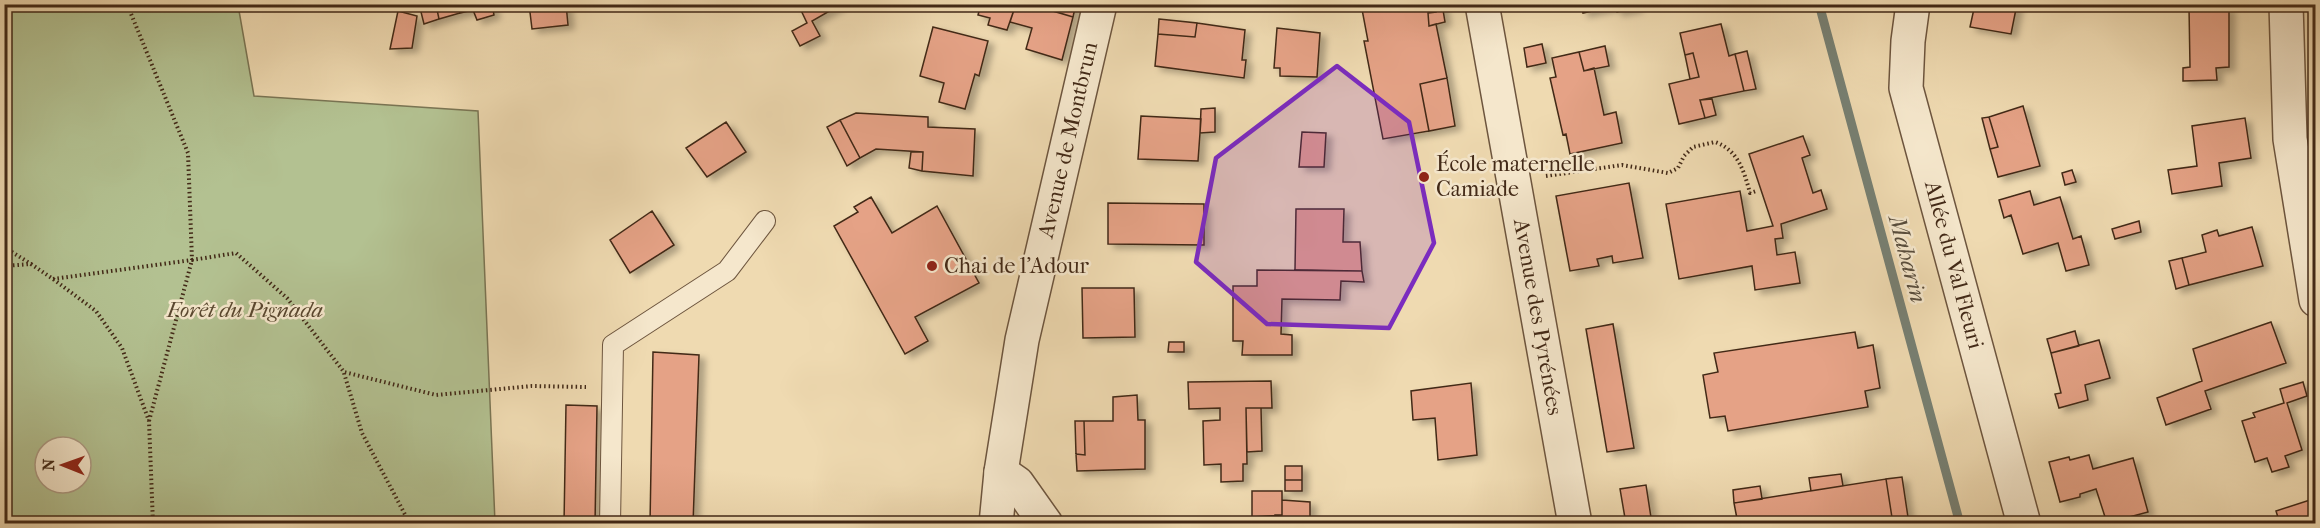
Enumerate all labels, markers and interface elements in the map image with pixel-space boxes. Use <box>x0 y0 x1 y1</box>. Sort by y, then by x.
street label: Avenue de Montbrun <box>1033 39 1103 242</box>
place label: École maternelle Camiade <box>1436 150 1595 202</box>
marker: École maternelle Camiade <box>1417 170 1431 184</box>
street label: Allée du Val Fleuri <box>1919 177 1989 352</box>
water label: Maharin <box>1882 210 1933 306</box>
street label: Avenue des Pyrénées <box>1508 216 1568 417</box>
place label: Chai de l'Adour <box>944 253 1090 279</box>
marker: Chai de l'Adour <box>925 259 939 273</box>
park label: Forêt du Pignada <box>166 297 323 323</box>
north arrow <box>33 435 93 495</box>
text: N <box>39 458 58 471</box>

